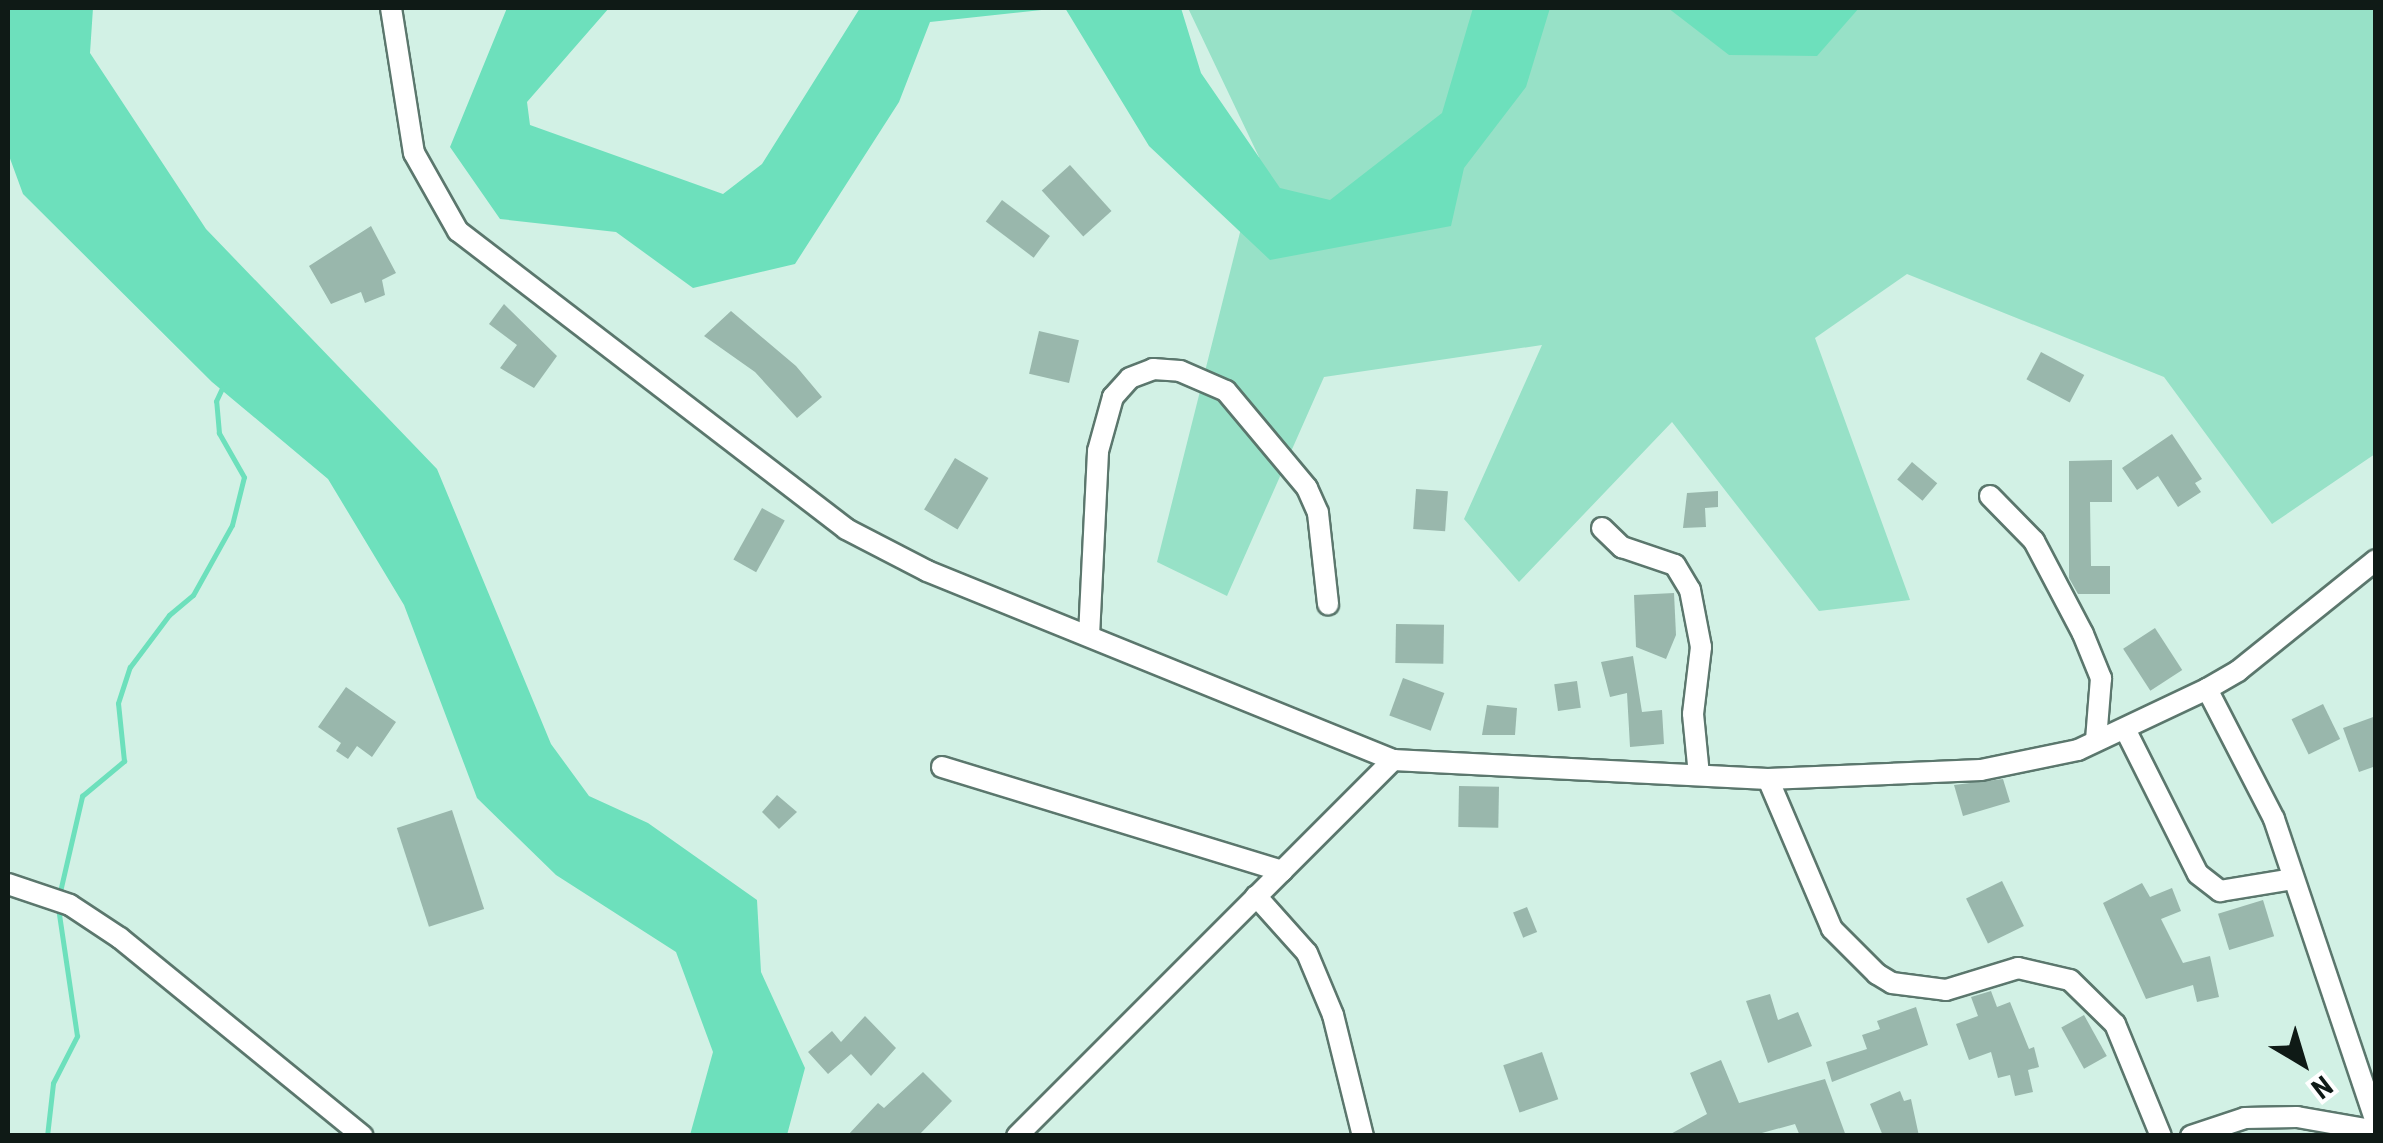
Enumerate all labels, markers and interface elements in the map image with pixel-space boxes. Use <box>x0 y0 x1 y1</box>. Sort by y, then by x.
north arrow <box>2253 1013 2353 1113</box>
text: N <box>2305 1069 2339 1105</box>

